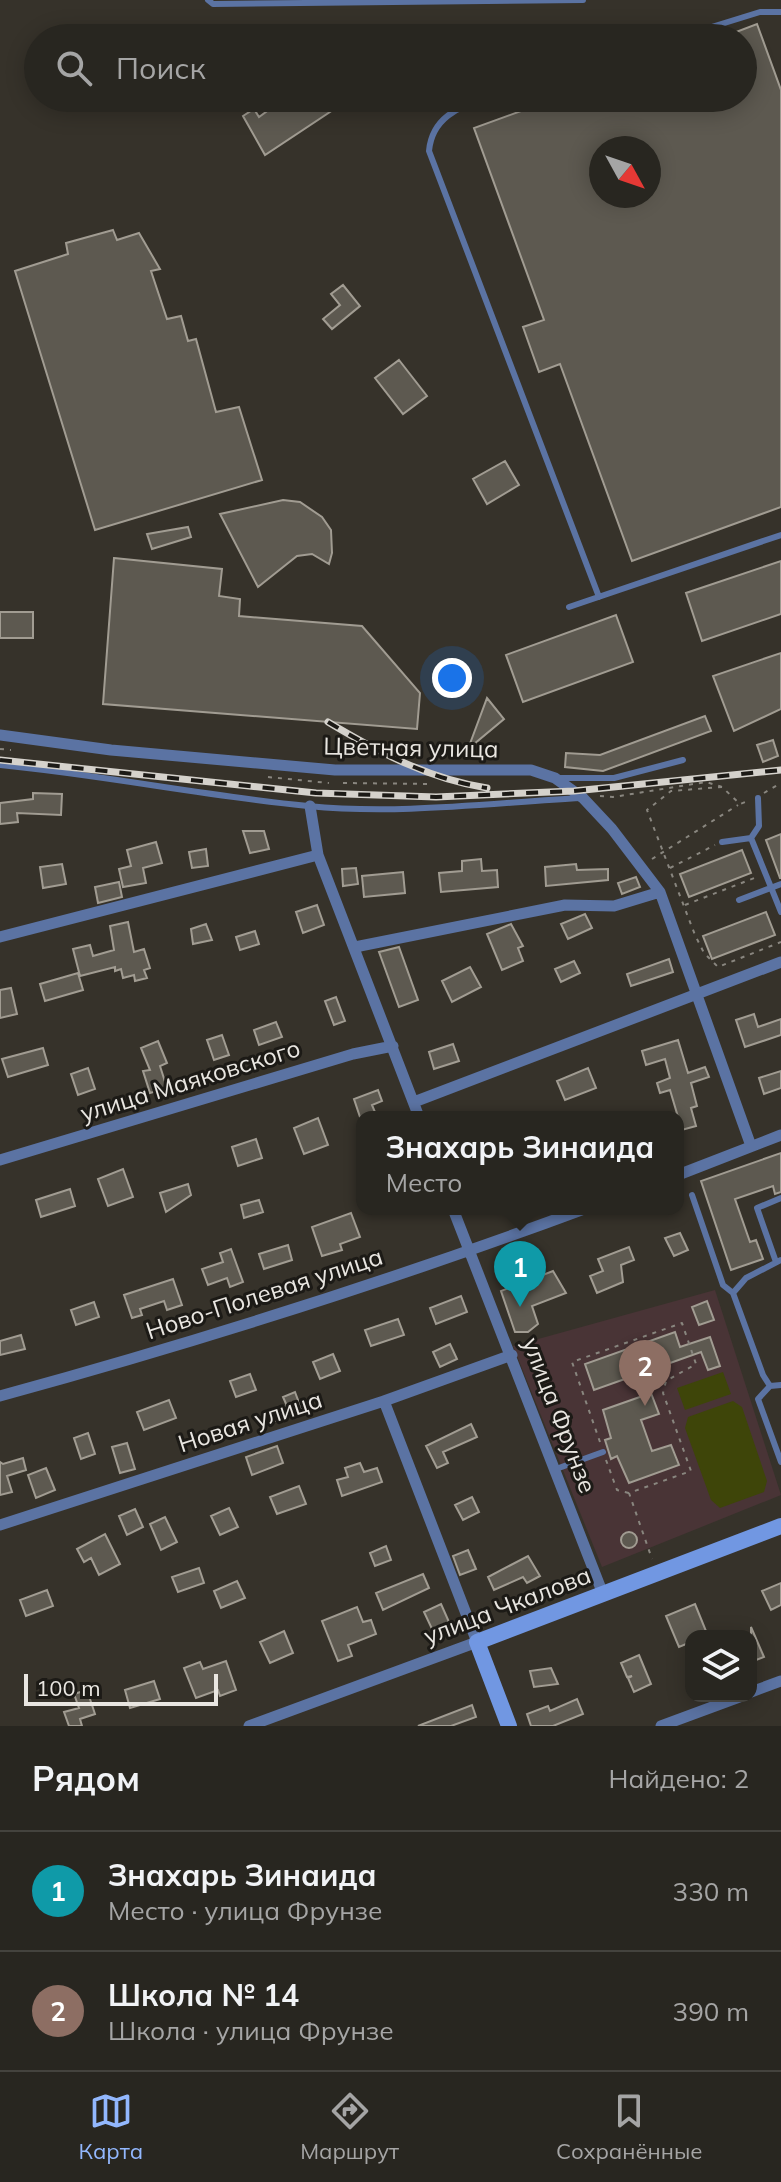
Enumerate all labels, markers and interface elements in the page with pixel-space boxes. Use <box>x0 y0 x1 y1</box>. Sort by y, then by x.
search box <box>24 24 757 112</box>
icon: search <box>52 46 96 90</box>
text: Поиск <box>116 49 206 87</box>
north arrow <box>589 136 661 208</box>
your location <box>432 658 472 698</box>
street label: Цветная улица <box>323 730 499 764</box>
street label: улица Маяковского <box>76 1032 304 1128</box>
popup <box>356 1111 684 1215</box>
text: Знахарь Зинаида <box>386 1128 654 1166</box>
text: Место <box>386 1166 462 1199</box>
street label: Ново-Полевая улица <box>142 1241 386 1345</box>
pin: 1 <box>494 1241 546 1307</box>
street label: улица Фрунзе <box>517 1333 603 1497</box>
pin: 2 <box>619 1340 671 1406</box>
street label: Новая улица <box>174 1384 326 1458</box>
street label: улица Чкалова <box>419 1559 595 1651</box>
map controls <box>685 1630 757 1702</box>
button: layers <box>685 1630 757 1702</box>
scale bar <box>24 1670 218 1706</box>
text: 100 m <box>36 1674 101 1702</box>
text: Рядом <box>32 1757 140 1800</box>
text: Найдено: 2 <box>609 1762 749 1795</box>
text: Знахарь Зинаида <box>108 1856 377 1894</box>
text: 1 <box>50 1875 66 1908</box>
text: 330 m <box>673 1875 749 1908</box>
text: Место · улица Фрунзе <box>108 1894 382 1927</box>
text: Школа № 14 <box>108 1976 299 2014</box>
text: 2 <box>50 1995 66 2028</box>
text: 390 m <box>673 1995 749 2028</box>
text: Школа · улица Фрунзе <box>108 2014 394 2047</box>
tab: Карта <box>78 2089 143 2165</box>
tab: Маршрут <box>300 2089 399 2165</box>
tab: Сохранённые <box>556 2089 702 2165</box>

